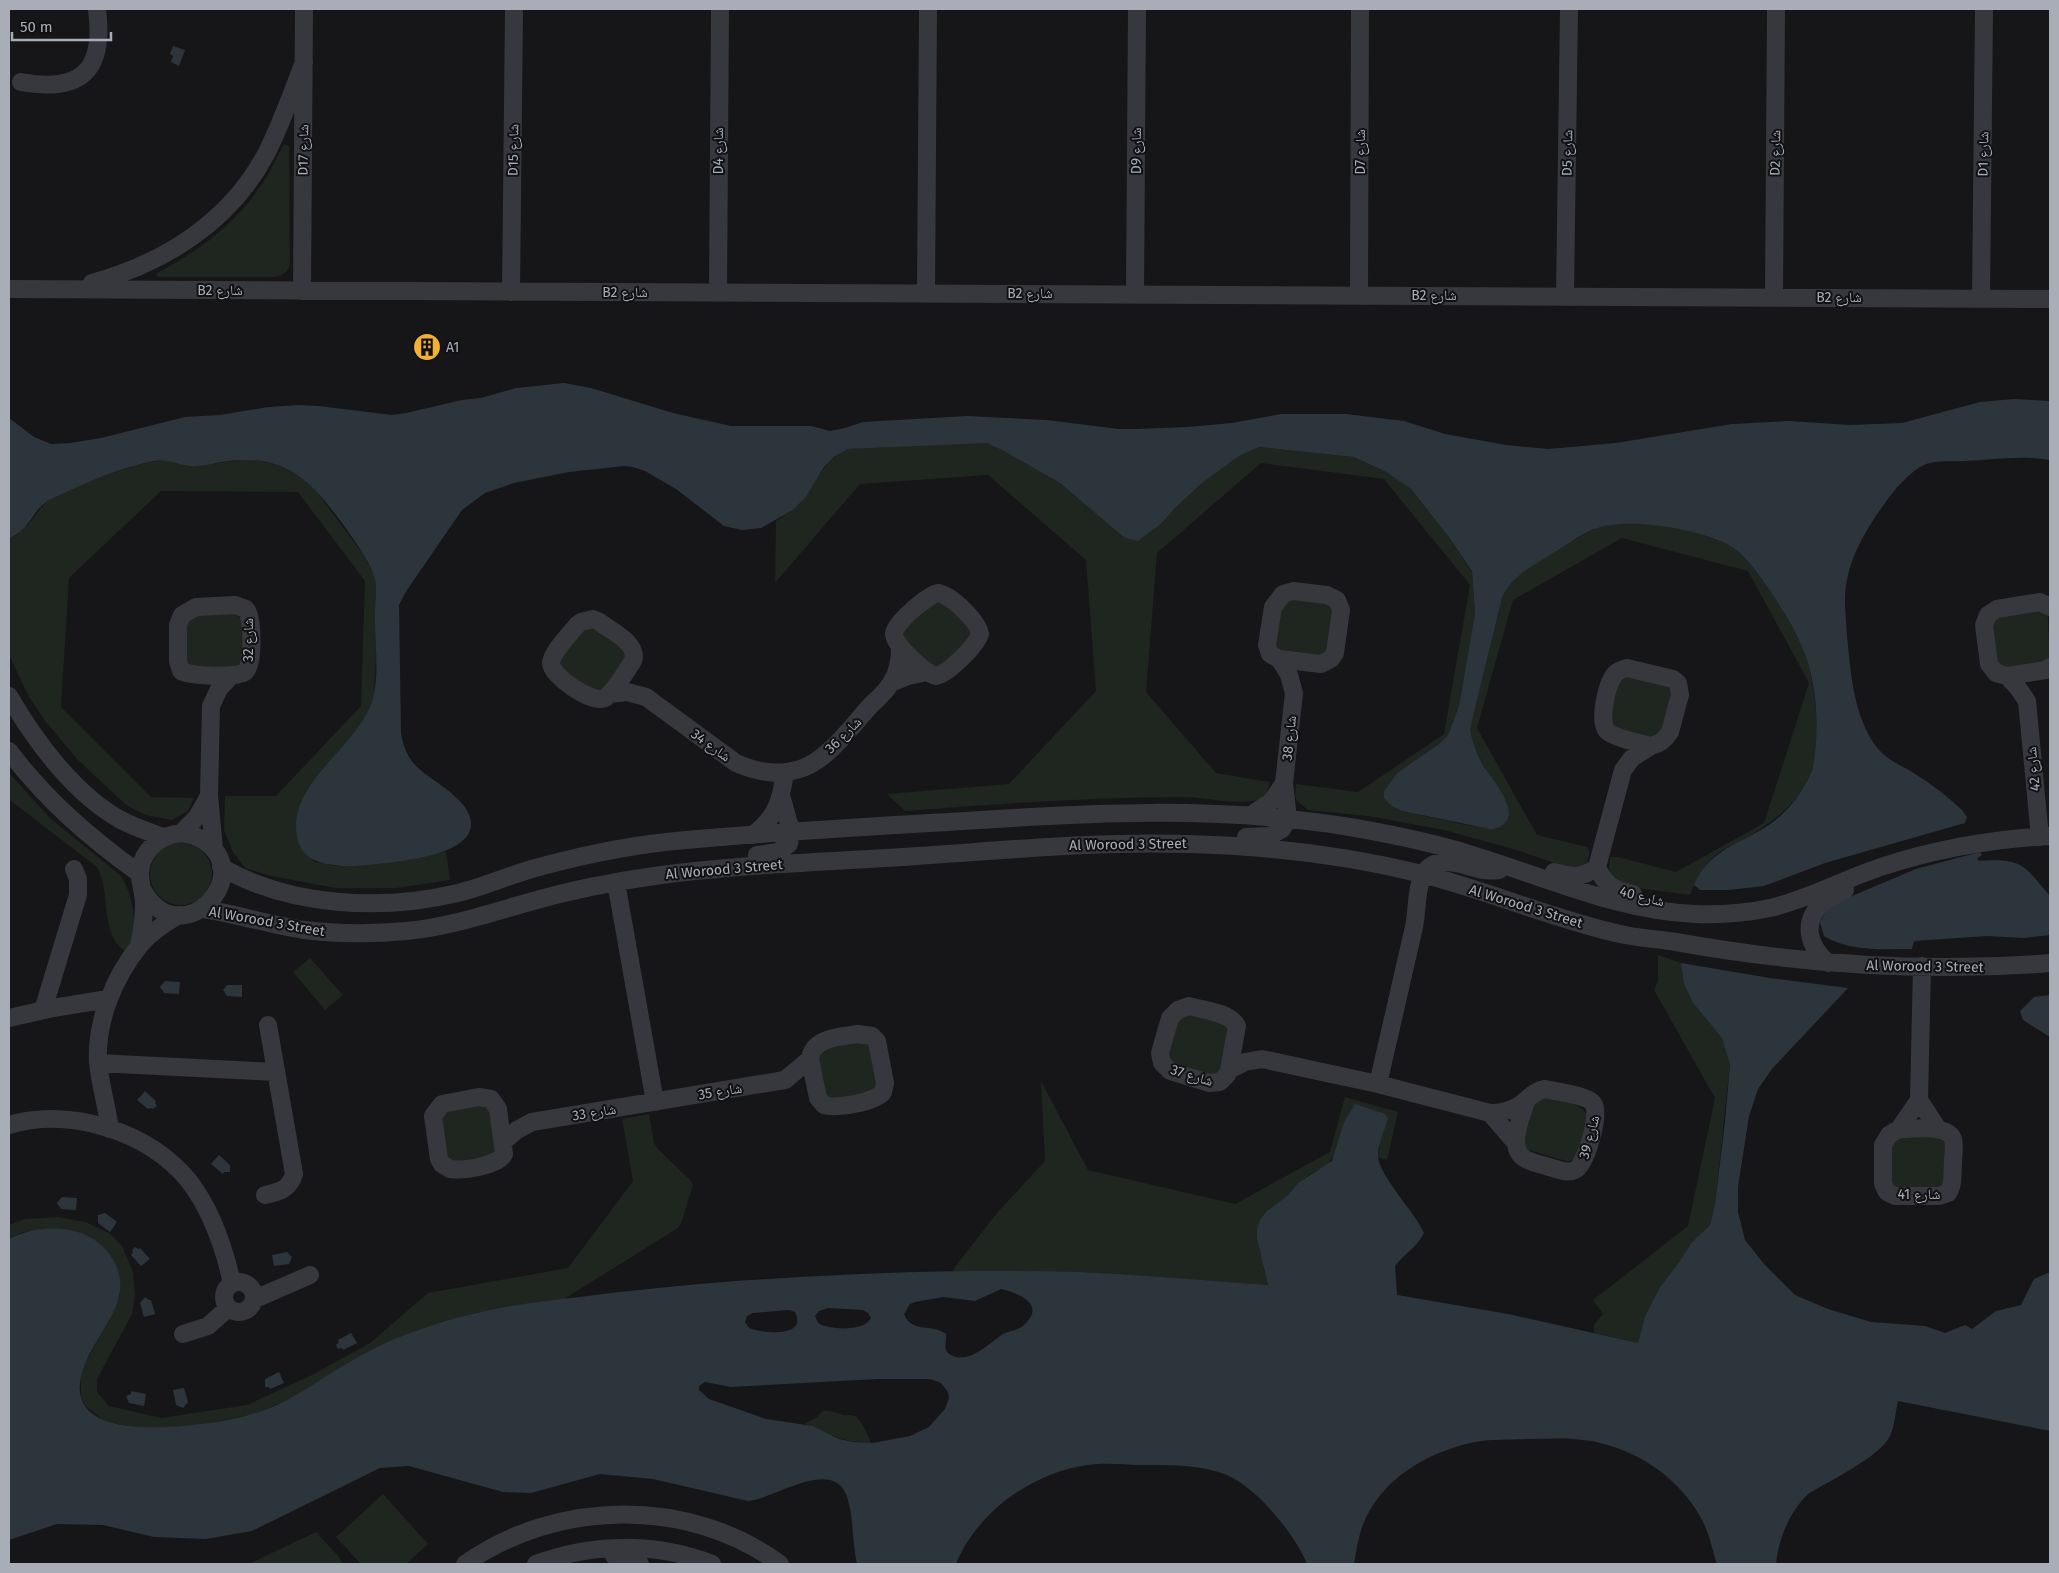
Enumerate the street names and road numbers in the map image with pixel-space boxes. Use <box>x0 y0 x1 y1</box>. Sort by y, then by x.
street label: D17 شارع <box>295 124 313 176</box>
street label: D15 شارع <box>505 124 523 176</box>
street label: D4 شارع <box>710 128 728 174</box>
street label: D9 شارع <box>1128 128 1146 174</box>
street label: D7 شارع <box>1352 129 1370 175</box>
street label: D5 شارع <box>1559 130 1577 176</box>
street label: D2 شارع <box>1767 130 1785 176</box>
street label: D1 شارع <box>1975 131 1993 177</box>
street label: B2 شارع <box>197 282 243 300</box>
street label: B2 شارع <box>602 284 648 302</box>
street label: B2 شارع <box>1007 285 1053 303</box>
street label: B2 شارع <box>1411 287 1457 305</box>
street label: B2 شارع <box>1816 289 1862 307</box>
street label: شارع 32 <box>240 618 258 662</box>
street label: شارع 36 <box>822 714 866 758</box>
street label: شارع 38 <box>1279 715 1301 761</box>
street label: شارع 34 <box>687 725 734 766</box>
street label: شارع 42 <box>2023 746 2045 792</box>
street label: Al Worood 3 Street <box>1069 835 1188 854</box>
street label: Al Worood 3 Street <box>665 856 784 883</box>
street label: Al Worood 3 Street <box>1467 881 1585 932</box>
street label: شارع 40 <box>1617 883 1666 911</box>
street label: Al Worood 3 Street <box>208 903 327 940</box>
street label: Al Worood 3 Street <box>1866 957 1985 976</box>
street label: شارع 37 <box>1168 1061 1215 1091</box>
street label: شارع 35 <box>697 1080 743 1104</box>
street label: شارع 33 <box>571 1101 617 1125</box>
street label: شارع 39 <box>1576 1113 1604 1161</box>
street label: شارع 41 <box>1897 1186 1941 1204</box>

